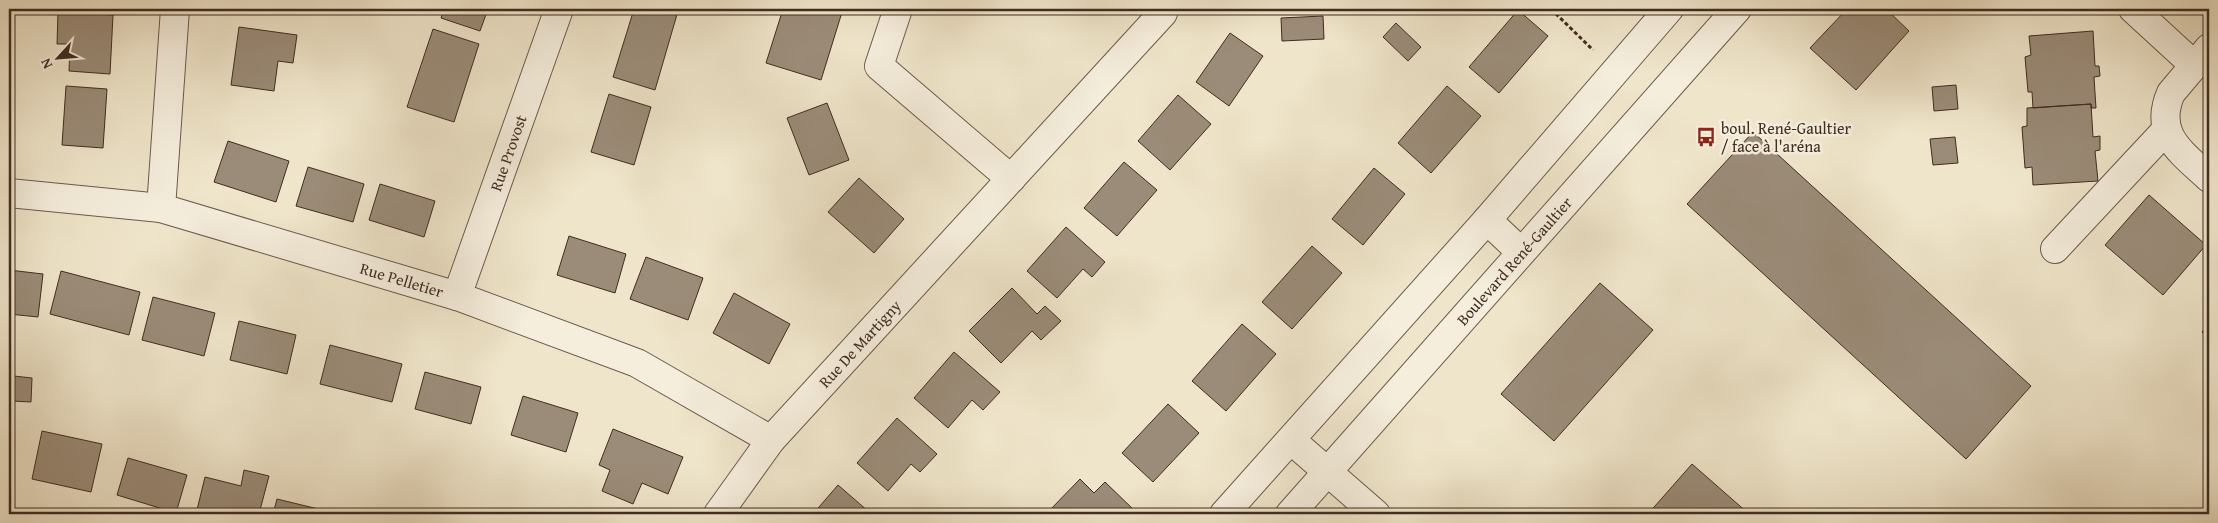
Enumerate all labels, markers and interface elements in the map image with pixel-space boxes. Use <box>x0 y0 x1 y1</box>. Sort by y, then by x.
north arrow <box>32 32 82 82</box>
text: N <box>35 55 57 72</box>
street label: Rue Provost <box>483 111 533 194</box>
place label: boul. René-Gaultier / face à l'aréna <box>1721 116 1851 158</box>
bus stop icon: boul. René-Gaultier / face à l'aréna <box>1695 126 1717 148</box>
street label: Boulevard René-Gaultier <box>1450 191 1578 331</box>
street label: Rue Pelletier <box>357 256 447 303</box>
street label: Rue De Martigny <box>813 294 906 393</box>

